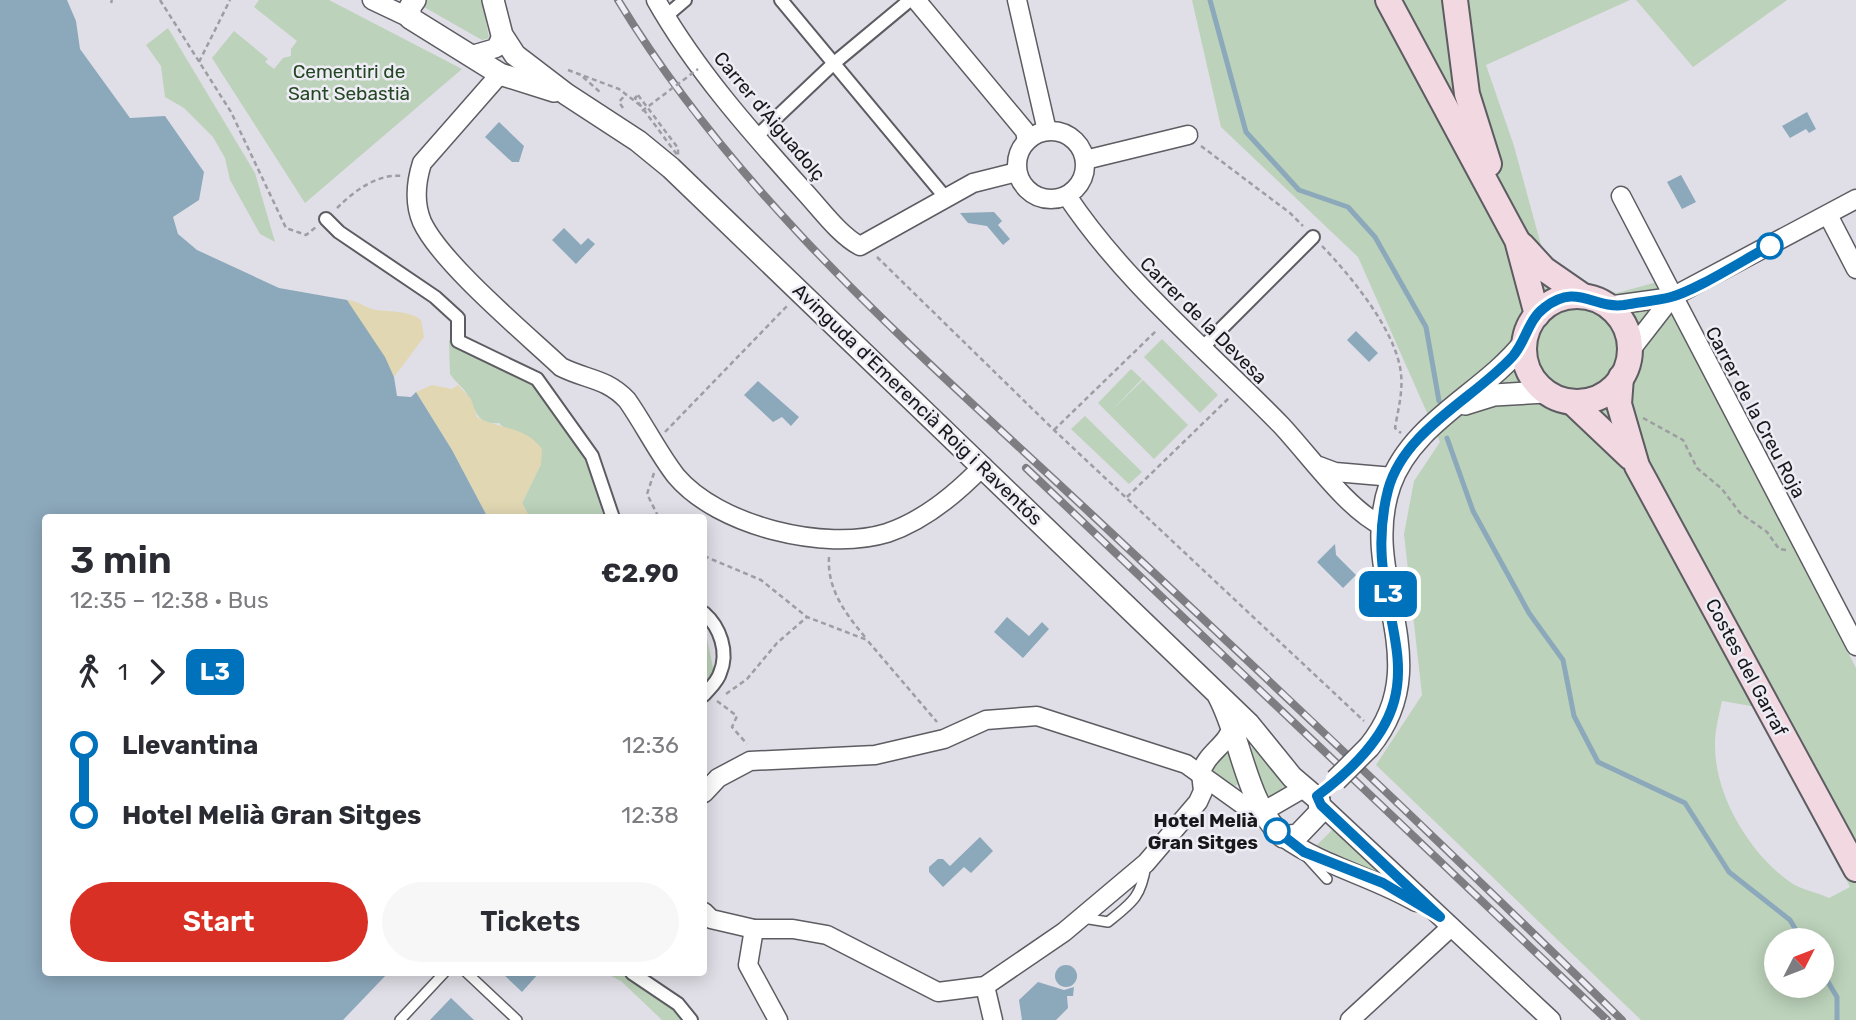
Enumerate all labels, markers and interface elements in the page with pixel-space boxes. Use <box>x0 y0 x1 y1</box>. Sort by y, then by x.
street label: Carrer d'Aiguadolç <box>709 47 830 186</box>
park label: Cementiri de Sant Sebastià <box>288 60 410 105</box>
unlabelled marker <box>1757 233 1783 259</box>
street label: Carrer de la Devesa <box>1135 252 1272 389</box>
street label: Avinguda d'Emerencià Roig i Raventós <box>788 279 1047 530</box>
street label: Carrer de la Creu Roja <box>1701 323 1811 502</box>
text: 3 min <box>70 537 172 583</box>
text: €2.90 <box>601 558 679 589</box>
line badge: L3 <box>1356 571 1420 617</box>
text: L3 <box>1373 580 1403 608</box>
text: 12:35 – 12:38 · Bus <box>70 586 269 614</box>
street label: Costes del Garraf <box>1701 595 1793 740</box>
icon: walk <box>70 653 108 691</box>
icon: forward <box>138 653 176 691</box>
text: 1 <box>118 658 128 686</box>
text: L3 <box>200 658 230 686</box>
text: Llevantina <box>122 730 258 761</box>
text: 12:36 <box>622 731 679 759</box>
text: Hotel Melià Gran Sitges <box>122 800 422 831</box>
text: 12:38 <box>621 801 679 829</box>
place label: Hotel Melià Gran Sitges <box>1148 809 1258 854</box>
marker: Hotel Melià Gran Sitges <box>1264 818 1290 844</box>
button: Start <box>70 882 368 962</box>
button: Tickets <box>382 882 679 962</box>
north arrow <box>1764 928 1834 998</box>
map controls <box>1764 928 1834 998</box>

